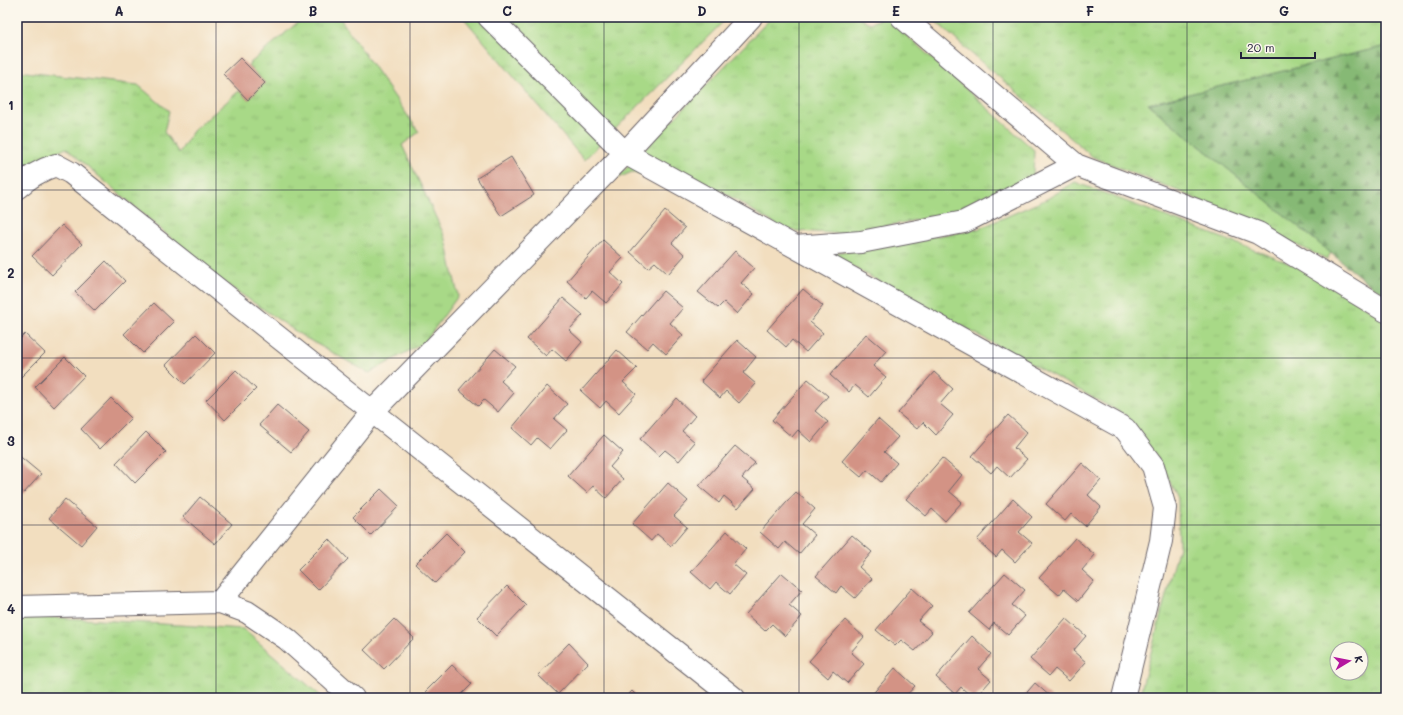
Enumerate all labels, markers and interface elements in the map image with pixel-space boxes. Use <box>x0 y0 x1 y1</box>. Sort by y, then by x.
text: A <box>114 2 124 19</box>
text: B <box>309 2 318 19</box>
text: C <box>502 2 512 19</box>
text: D <box>697 2 707 19</box>
text: E <box>892 2 900 19</box>
text: F <box>1086 2 1094 19</box>
text: G <box>1279 2 1289 19</box>
scale bar <box>1241 34 1315 60</box>
text: 20 m <box>1247 39 1275 55</box>
text: 1 <box>8 96 14 113</box>
text: 2 <box>7 264 15 281</box>
text: 3 <box>7 432 15 449</box>
text: 4 <box>7 600 15 617</box>
north arrow <box>1329 641 1369 681</box>
text: K <box>1351 654 1367 664</box>

